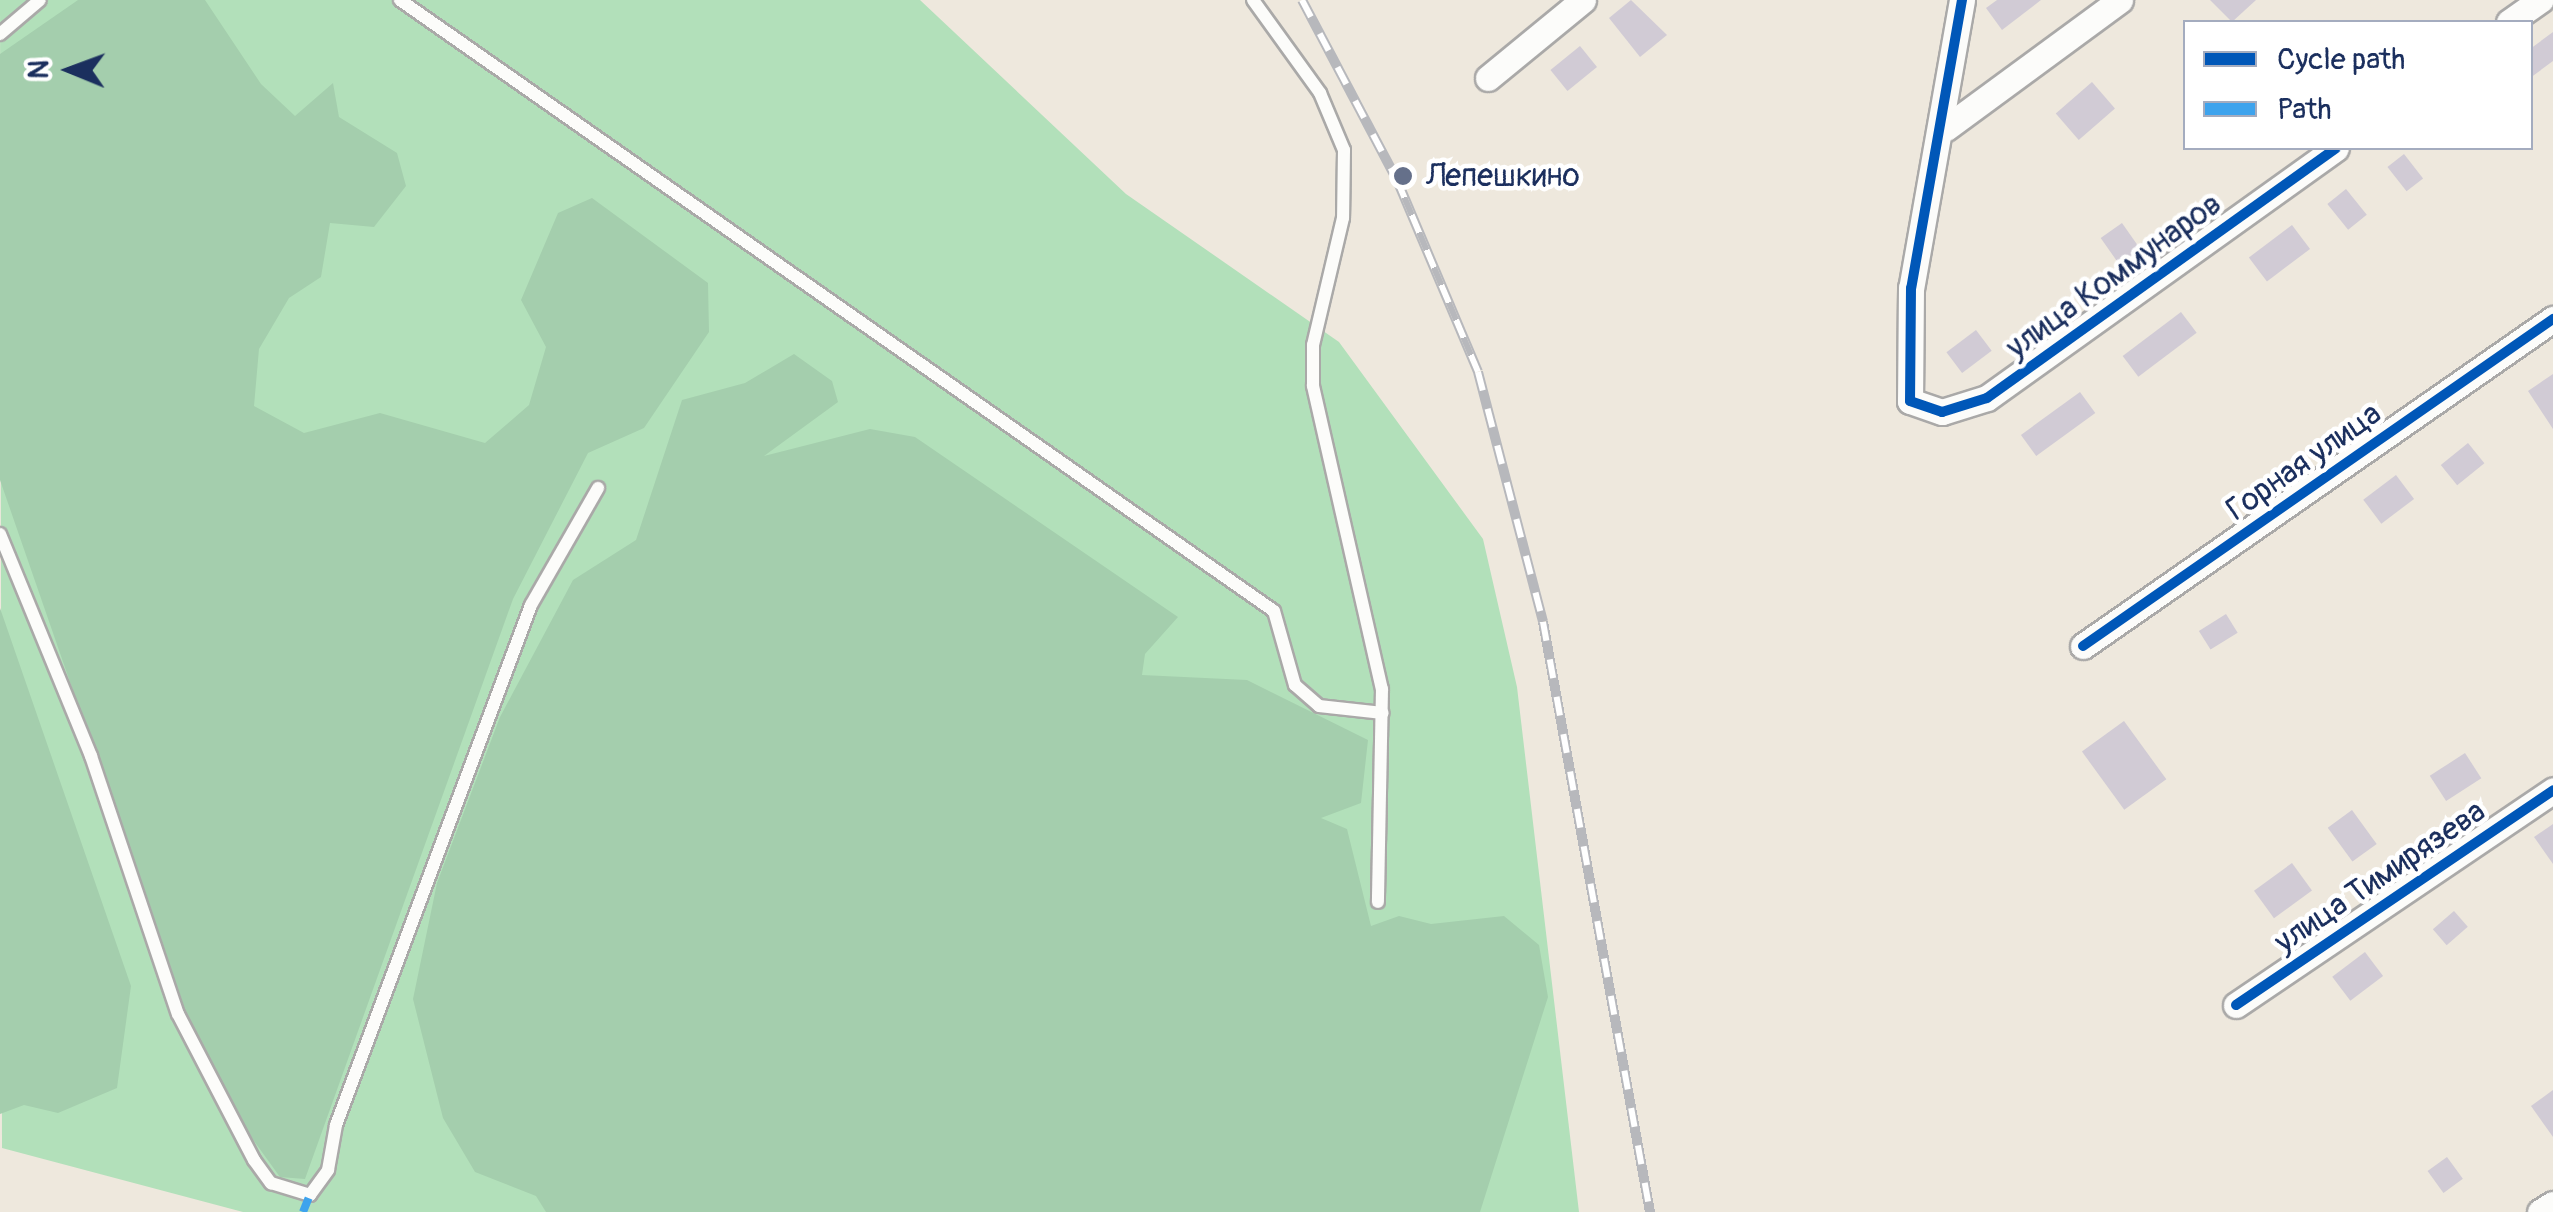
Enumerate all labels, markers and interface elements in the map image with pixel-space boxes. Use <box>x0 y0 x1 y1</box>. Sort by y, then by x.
north arrow <box>20 20 120 120</box>
legend <box>2183 20 2533 150</box>
text: Cycle path <box>2277 41 2405 78</box>
text: N <box>22 60 57 79</box>
text: Path <box>2277 91 2332 128</box>
place label: Лепешкино <box>1426 157 1580 195</box>
marker: Лепешкино <box>1390 163 1416 189</box>
street label: улица Коммунаров <box>1999 185 2229 367</box>
street label: Горная улица <box>2219 395 2389 529</box>
street label: улица Тимирязева <box>2267 792 2493 962</box>

